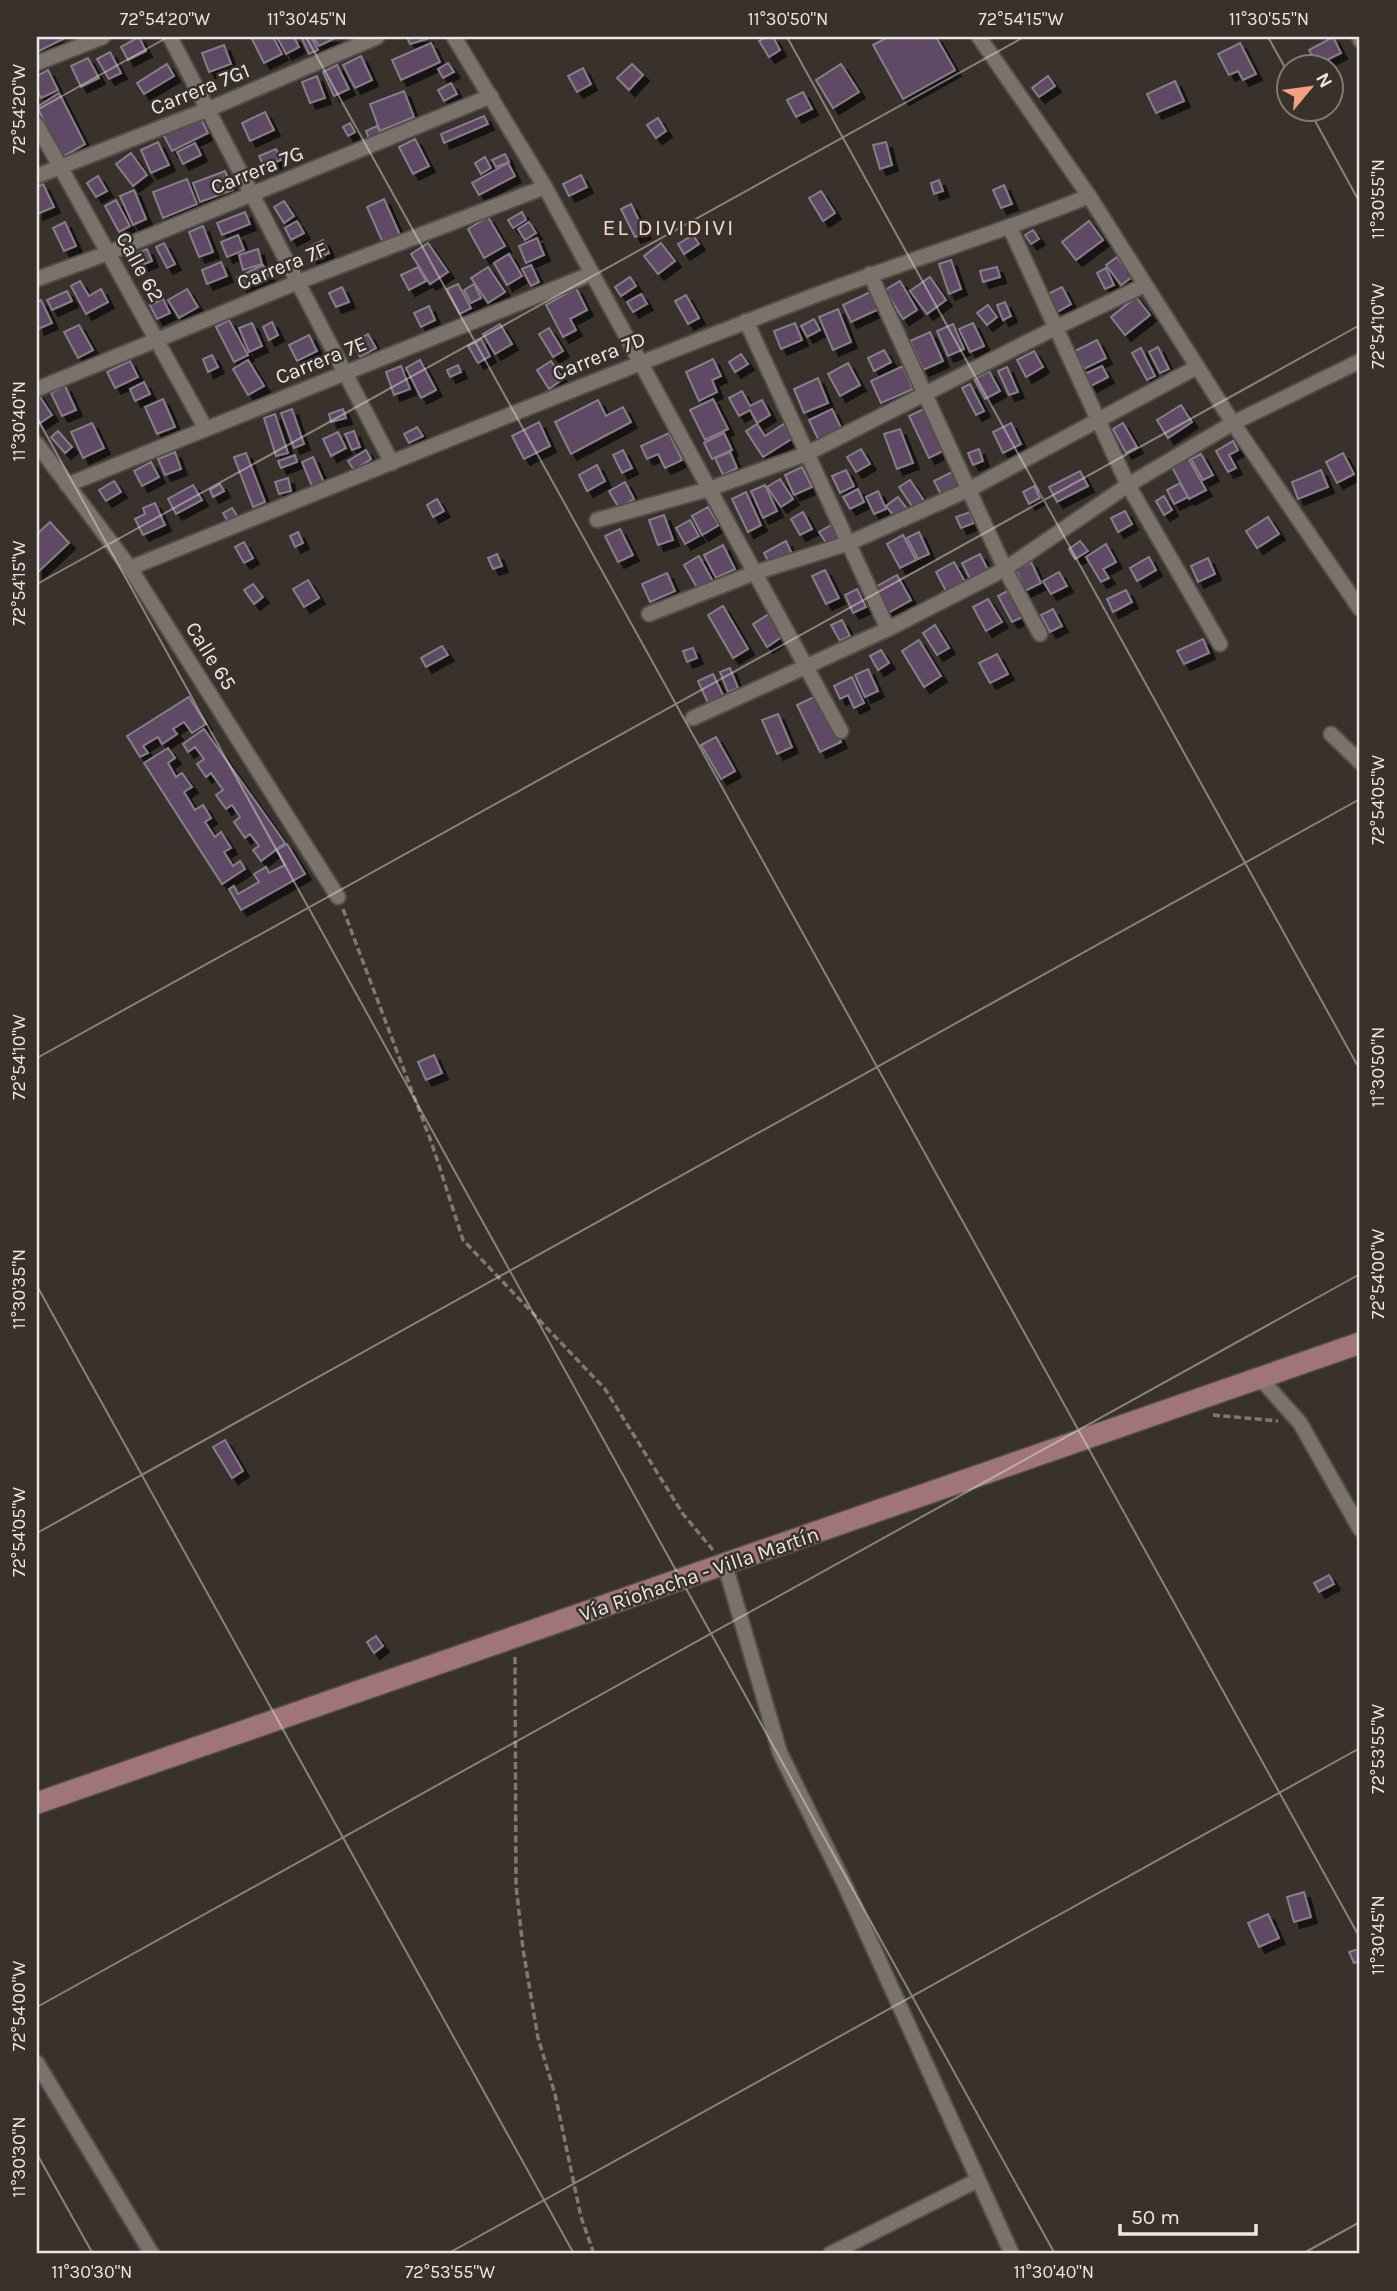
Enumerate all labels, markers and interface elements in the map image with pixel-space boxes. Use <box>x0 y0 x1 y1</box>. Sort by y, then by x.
text: 72°54'20"W <box>120 8 210 30</box>
text: 11°30'45"N <box>267 8 347 30</box>
text: 11°30'50"N <box>748 8 828 30</box>
text: 72°54'15"W <box>978 8 1064 30</box>
text: 11°30'55"N <box>1229 8 1309 30</box>
north arrow <box>1274 52 1344 122</box>
street label: Carrera 7G1 <box>147 58 253 120</box>
text: 72°54'20"W <box>8 64 30 154</box>
text: N <box>1311 69 1337 92</box>
street label: Carrera 7G <box>207 141 307 199</box>
text: 11°30'55"N <box>1367 159 1389 239</box>
district label: EL DIVIDIVI <box>602 214 736 241</box>
street label: Calle 62 <box>111 228 169 306</box>
street label: Carrera 7F <box>233 237 331 295</box>
text: 72°54'10"W <box>1367 283 1389 369</box>
street label: Carrera 7D <box>549 326 649 386</box>
street label: Carrera 7E <box>272 331 370 389</box>
text: 11°30'40"N <box>8 381 30 461</box>
text: 72°54'15"W <box>8 540 30 626</box>
street label: Calle 65 <box>181 617 241 695</box>
text: 72°54'05"W <box>1367 755 1389 845</box>
text: 72°54'10"W <box>8 1014 30 1100</box>
text: 11°30'50"N <box>1367 1027 1389 1107</box>
text: 72°54'00"W <box>1367 1229 1389 1319</box>
text: 11°30'35"N <box>8 1249 30 1329</box>
text: 72°54'05"W <box>8 1487 30 1577</box>
street label: Vía Riohacha - Villa Martín <box>576 1522 822 1626</box>
text: 72°53'55"W <box>1367 1704 1389 1794</box>
text: 11°30'45"N <box>1367 1895 1389 1975</box>
text: 72°54'00"W <box>8 1961 30 2051</box>
text: 11°30'30"N <box>8 2117 30 2197</box>
scale bar <box>1120 2193 1257 2237</box>
text: 50 m <box>1131 2205 1180 2229</box>
text: 11°30'30"N <box>52 2261 132 2283</box>
text: 72°53'55"W <box>405 2261 495 2283</box>
text: 11°30'40"N <box>1014 2261 1094 2283</box>

